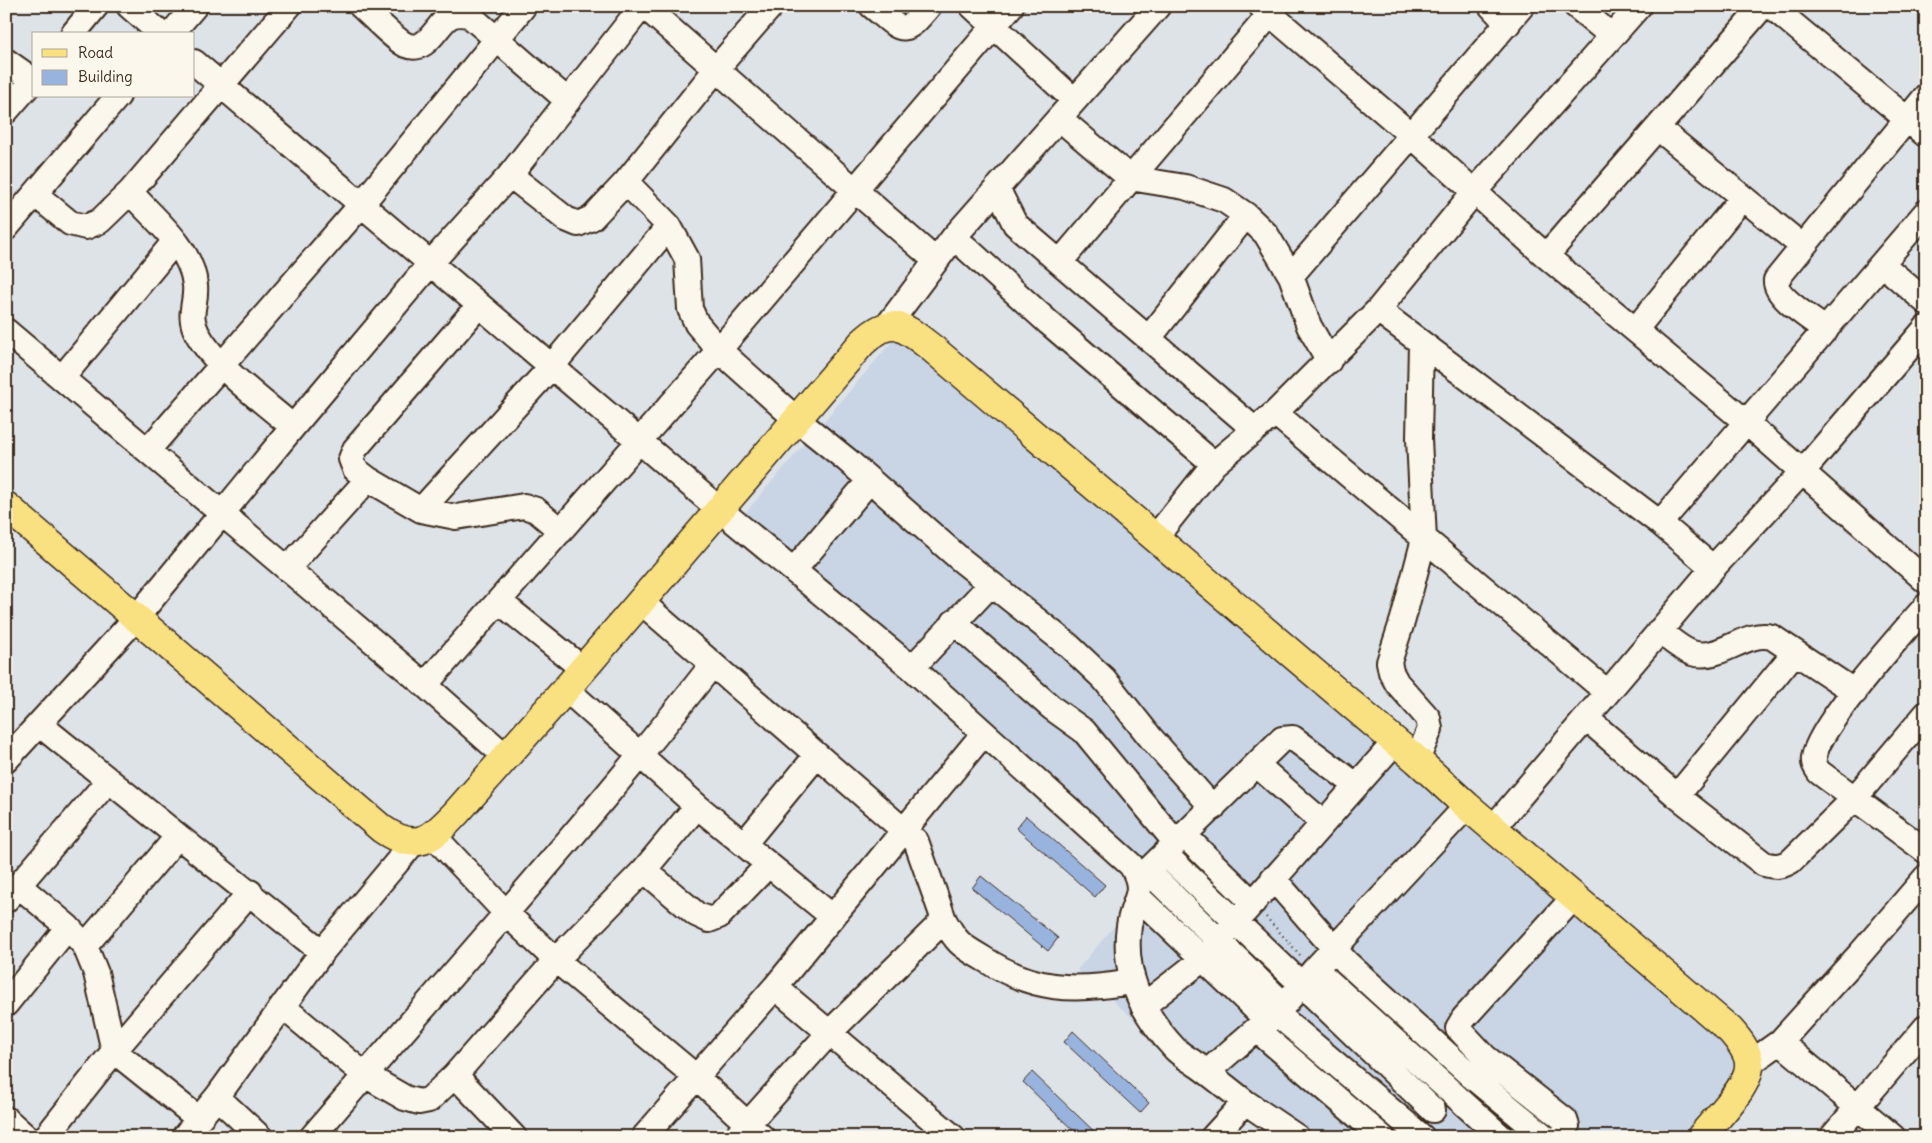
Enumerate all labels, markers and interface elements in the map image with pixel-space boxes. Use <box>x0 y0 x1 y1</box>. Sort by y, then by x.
legend <box>32 32 195 98</box>
text: Road <box>78 43 113 62</box>
text: Building <box>78 67 133 86</box>

